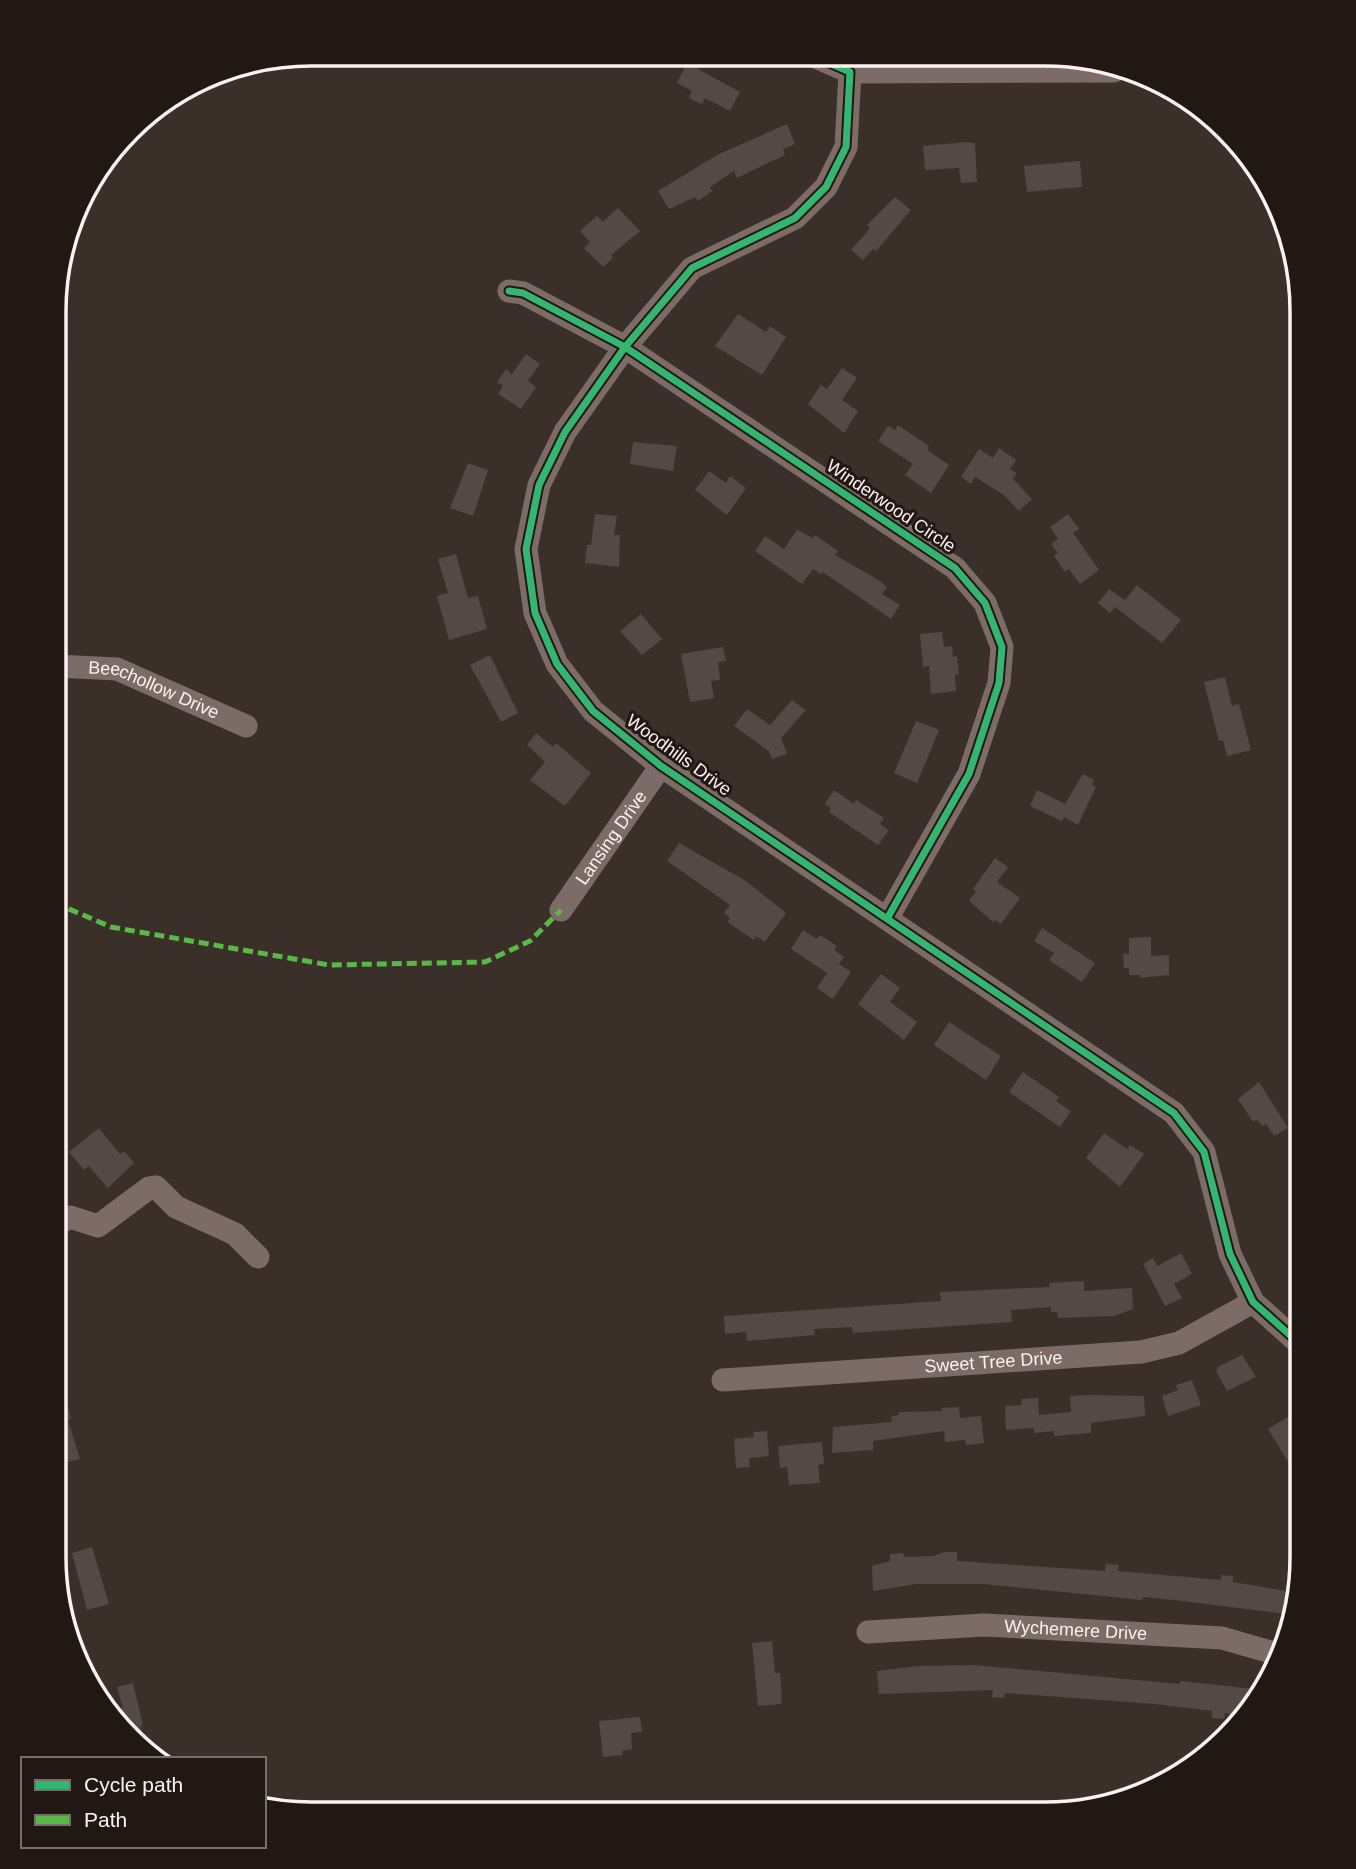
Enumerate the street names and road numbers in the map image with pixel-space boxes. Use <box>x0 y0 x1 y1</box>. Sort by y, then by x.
street label: Winderwood Circle <box>823 455 959 557</box>
street label: Beechollow Drive <box>88 658 222 723</box>
street label: Woodhills Drive <box>623 710 735 800</box>
street label: Lansing Drive <box>572 787 651 889</box>
street label: Sweet Tree Drive <box>924 1347 1063 1376</box>
street label: Wychemere Drive <box>1004 1616 1148 1644</box>

